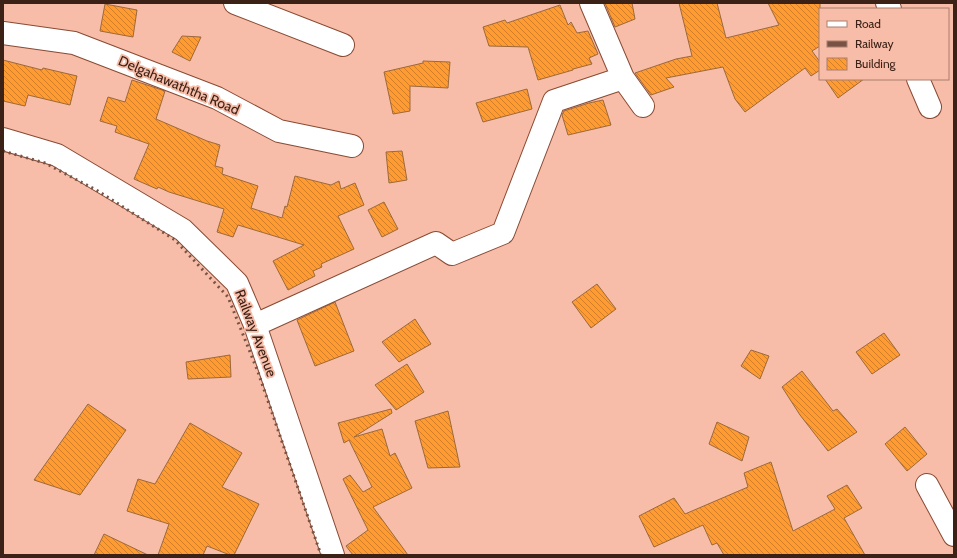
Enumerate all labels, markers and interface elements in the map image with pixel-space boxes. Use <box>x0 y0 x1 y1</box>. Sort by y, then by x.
legend <box>819 8 949 80</box>
text: Road <box>855 16 881 31</box>
text: Railway <box>855 36 893 51</box>
street label: Delgahawaththa Road <box>116 51 242 119</box>
text: Building <box>855 56 897 71</box>
street label: Railway Avenue <box>231 287 281 379</box>

